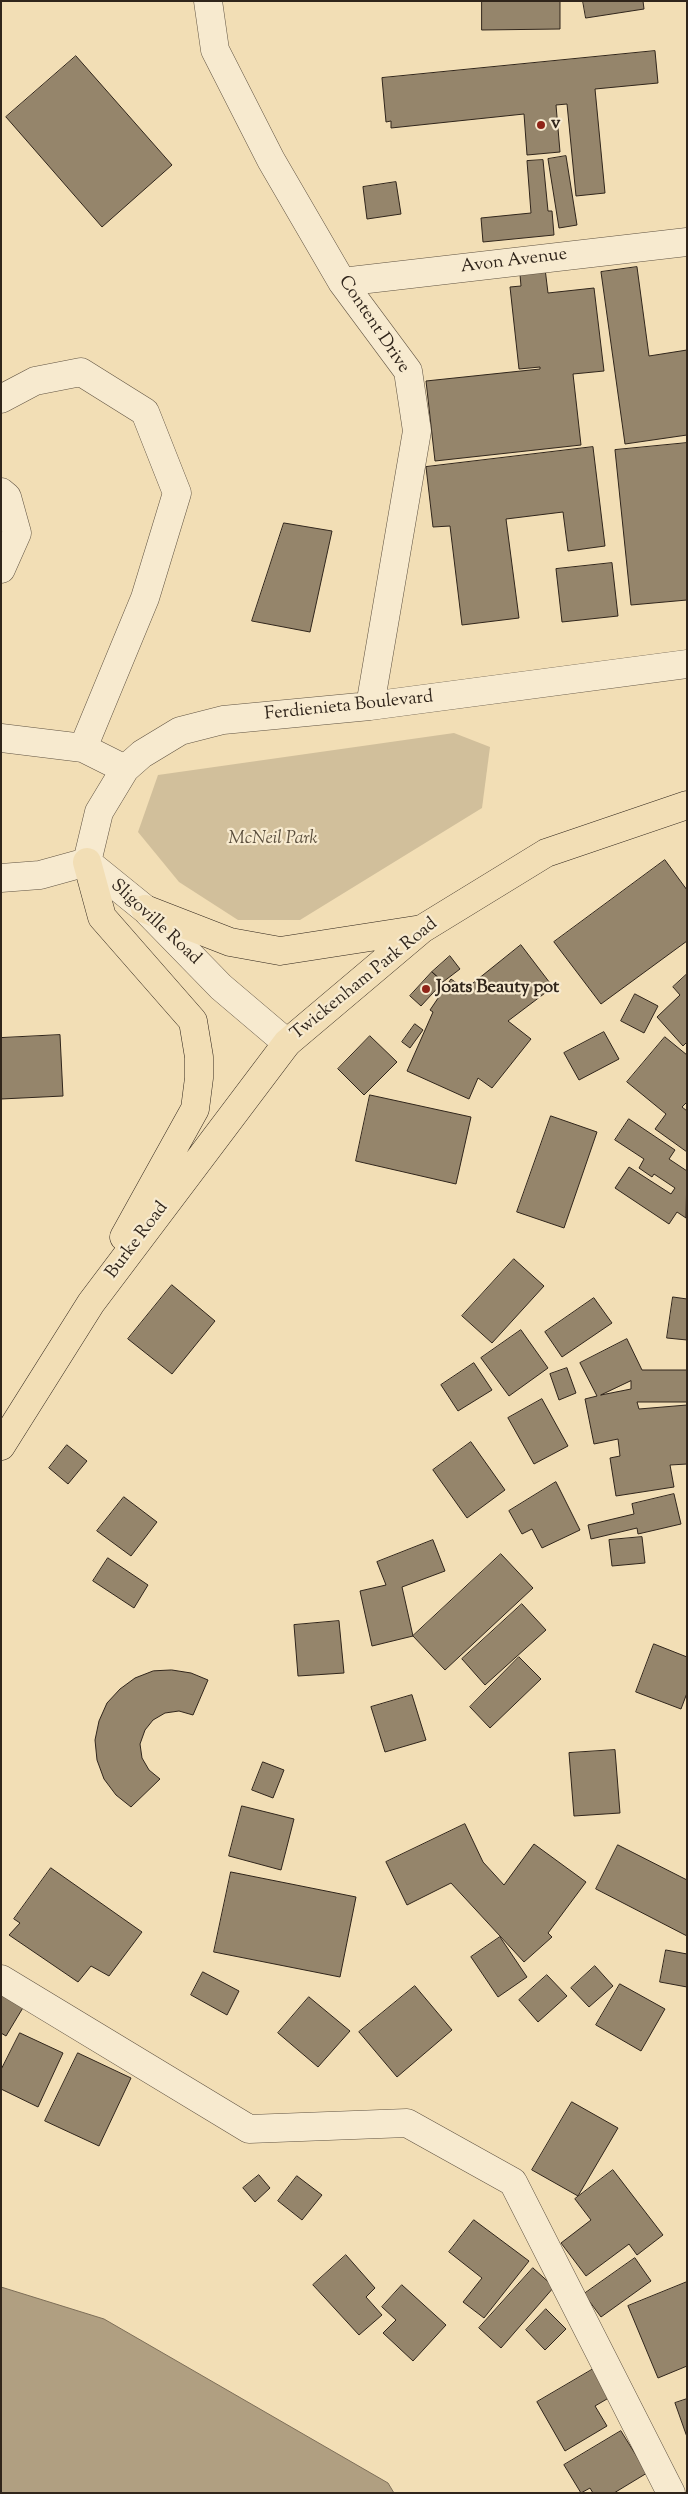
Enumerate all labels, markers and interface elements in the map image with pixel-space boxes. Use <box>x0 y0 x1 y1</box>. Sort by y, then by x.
place label: v <box>551 114 560 136</box>
marker: v <box>535 119 547 131</box>
street label: Avon Avenue <box>460 245 568 279</box>
street label: Content Drive <box>333 272 413 378</box>
street label: Ferdienieta Boulevard <box>264 687 434 727</box>
park label: McNeil Park <box>228 829 318 851</box>
street label: Sligoville Road <box>105 876 205 970</box>
street label: Twickenham Park Road <box>287 914 443 1046</box>
place label: Joats Beauty pot <box>436 978 559 1000</box>
marker: Joats Beauty pot <box>420 983 432 995</box>
street label: Burke Road <box>102 1198 174 1284</box>

